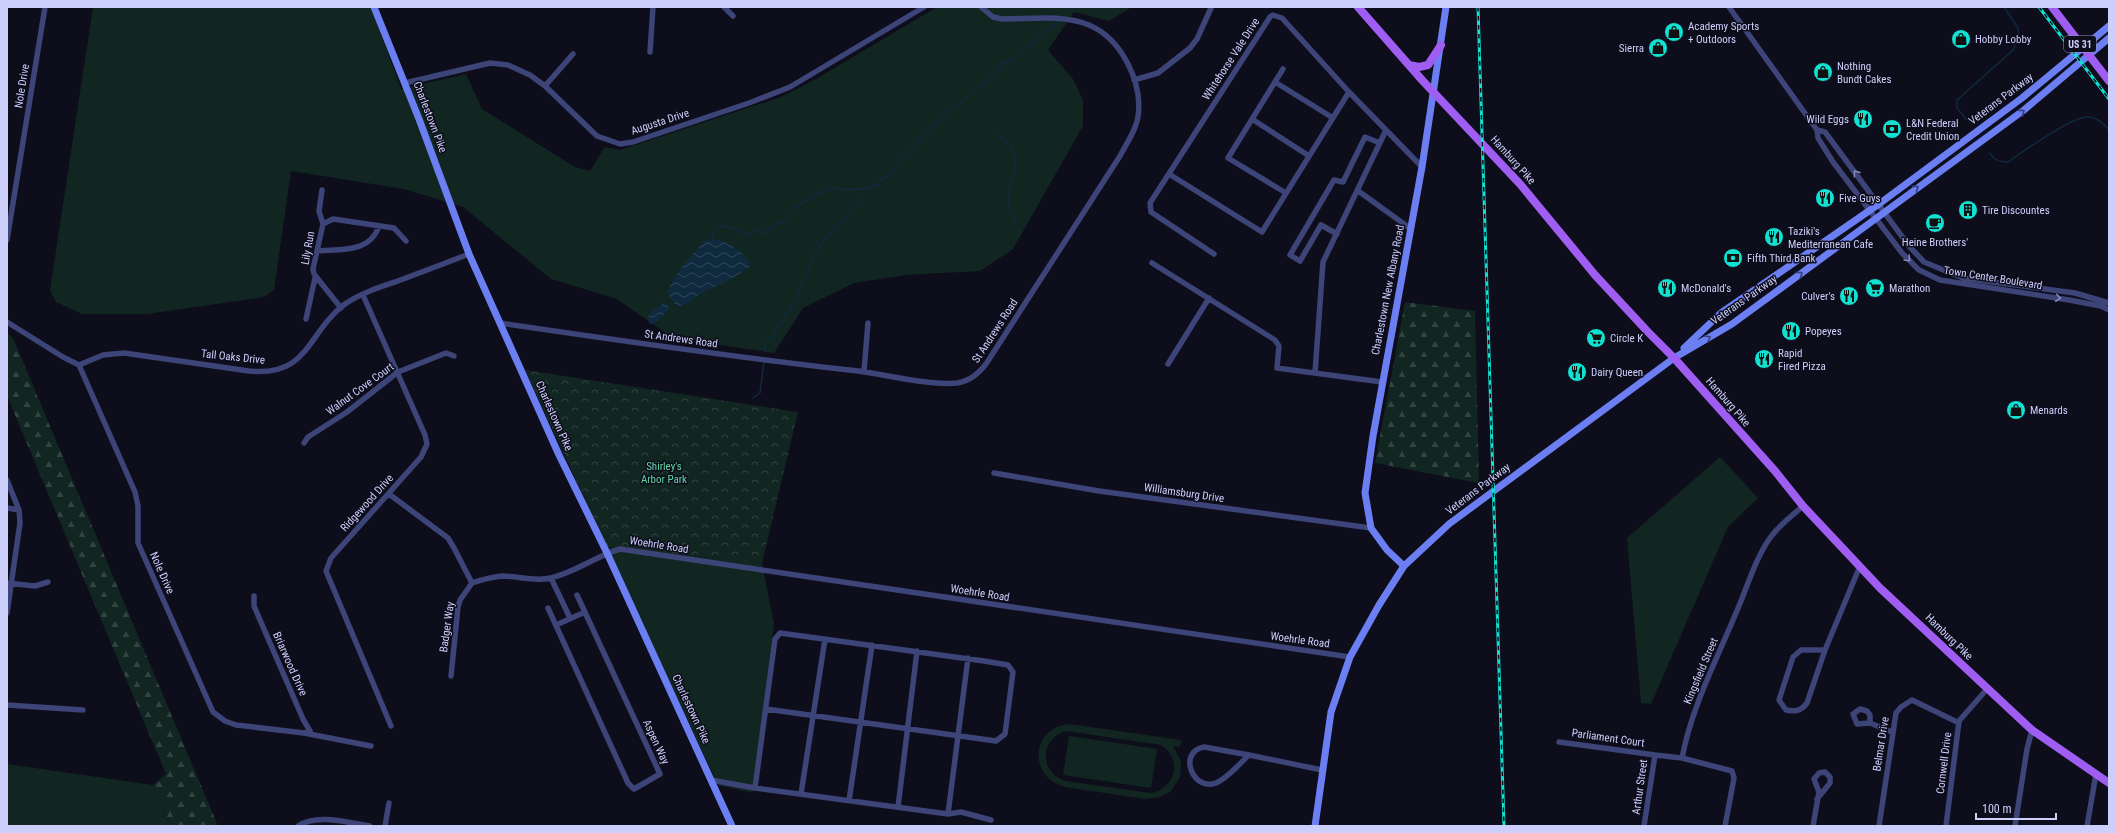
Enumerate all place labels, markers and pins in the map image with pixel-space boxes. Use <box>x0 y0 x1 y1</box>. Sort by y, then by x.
place label: Academy Sports + Outdoors <box>1688 20 1759 46</box>
shop icon: Academy Sports + Outdoors <box>1663 21 1685 43</box>
shop icon: Hobby Lobby <box>1950 28 1972 50</box>
place label: Hobby Lobby <box>1975 33 2032 46</box>
shop icon: Sierra <box>1647 37 1669 59</box>
place label: Sierra <box>1619 42 1644 55</box>
place label: Nothing Bundt Cakes <box>1837 60 1891 86</box>
shop icon: Nothing Bundt Cakes <box>1812 61 1834 83</box>
restaurant icon: Wild Eggs <box>1852 108 1874 130</box>
place label: Wild Eggs <box>1806 113 1849 126</box>
place label: L&N Federal Credit Union <box>1906 117 1959 143</box>
bank icon: L&N Federal Credit Union <box>1881 118 1903 140</box>
restaurant icon: Five Guys <box>1814 187 1836 209</box>
place label: Five Guys <box>1839 192 1881 205</box>
building icon: Tire Discountes <box>1957 199 1979 221</box>
place label: Tire Discountes <box>1982 204 2050 217</box>
cafe icon: Heine Brothers' <box>1924 212 1946 234</box>
place label: Taziki's Mediterranean Cafe <box>1788 225 1873 251</box>
restaurant icon: Taziki's Mediterranean Cafe <box>1763 226 1785 248</box>
place label: Heine Brothers' <box>1902 236 1968 249</box>
bank icon: Fifth Third Bank <box>1722 247 1744 269</box>
place label: Fifth Third Bank <box>1747 252 1816 265</box>
restaurant icon: McDonald's <box>1656 277 1678 299</box>
supermarket icon: Marathon <box>1864 277 1886 299</box>
place label: McDonald's <box>1681 282 1731 295</box>
place label: Marathon <box>1889 282 1930 295</box>
restaurant icon: Culver's <box>1838 285 1860 307</box>
place label: Culver's <box>1801 290 1835 303</box>
restaurant icon: Popeyes <box>1780 320 1802 342</box>
place label: Popeyes <box>1805 325 1842 338</box>
supermarket icon: Circle K <box>1585 327 1607 349</box>
place label: Circle K <box>1610 332 1643 345</box>
place label: Rapid Fired Pizza <box>1778 347 1826 373</box>
restaurant icon: Rapid Fired Pizza <box>1753 348 1775 370</box>
restaurant icon: Dairy Queen <box>1566 361 1588 383</box>
place label: Dairy Queen <box>1591 366 1643 379</box>
shop icon: Menards <box>2005 399 2027 421</box>
place label: Menards <box>2030 404 2068 417</box>

